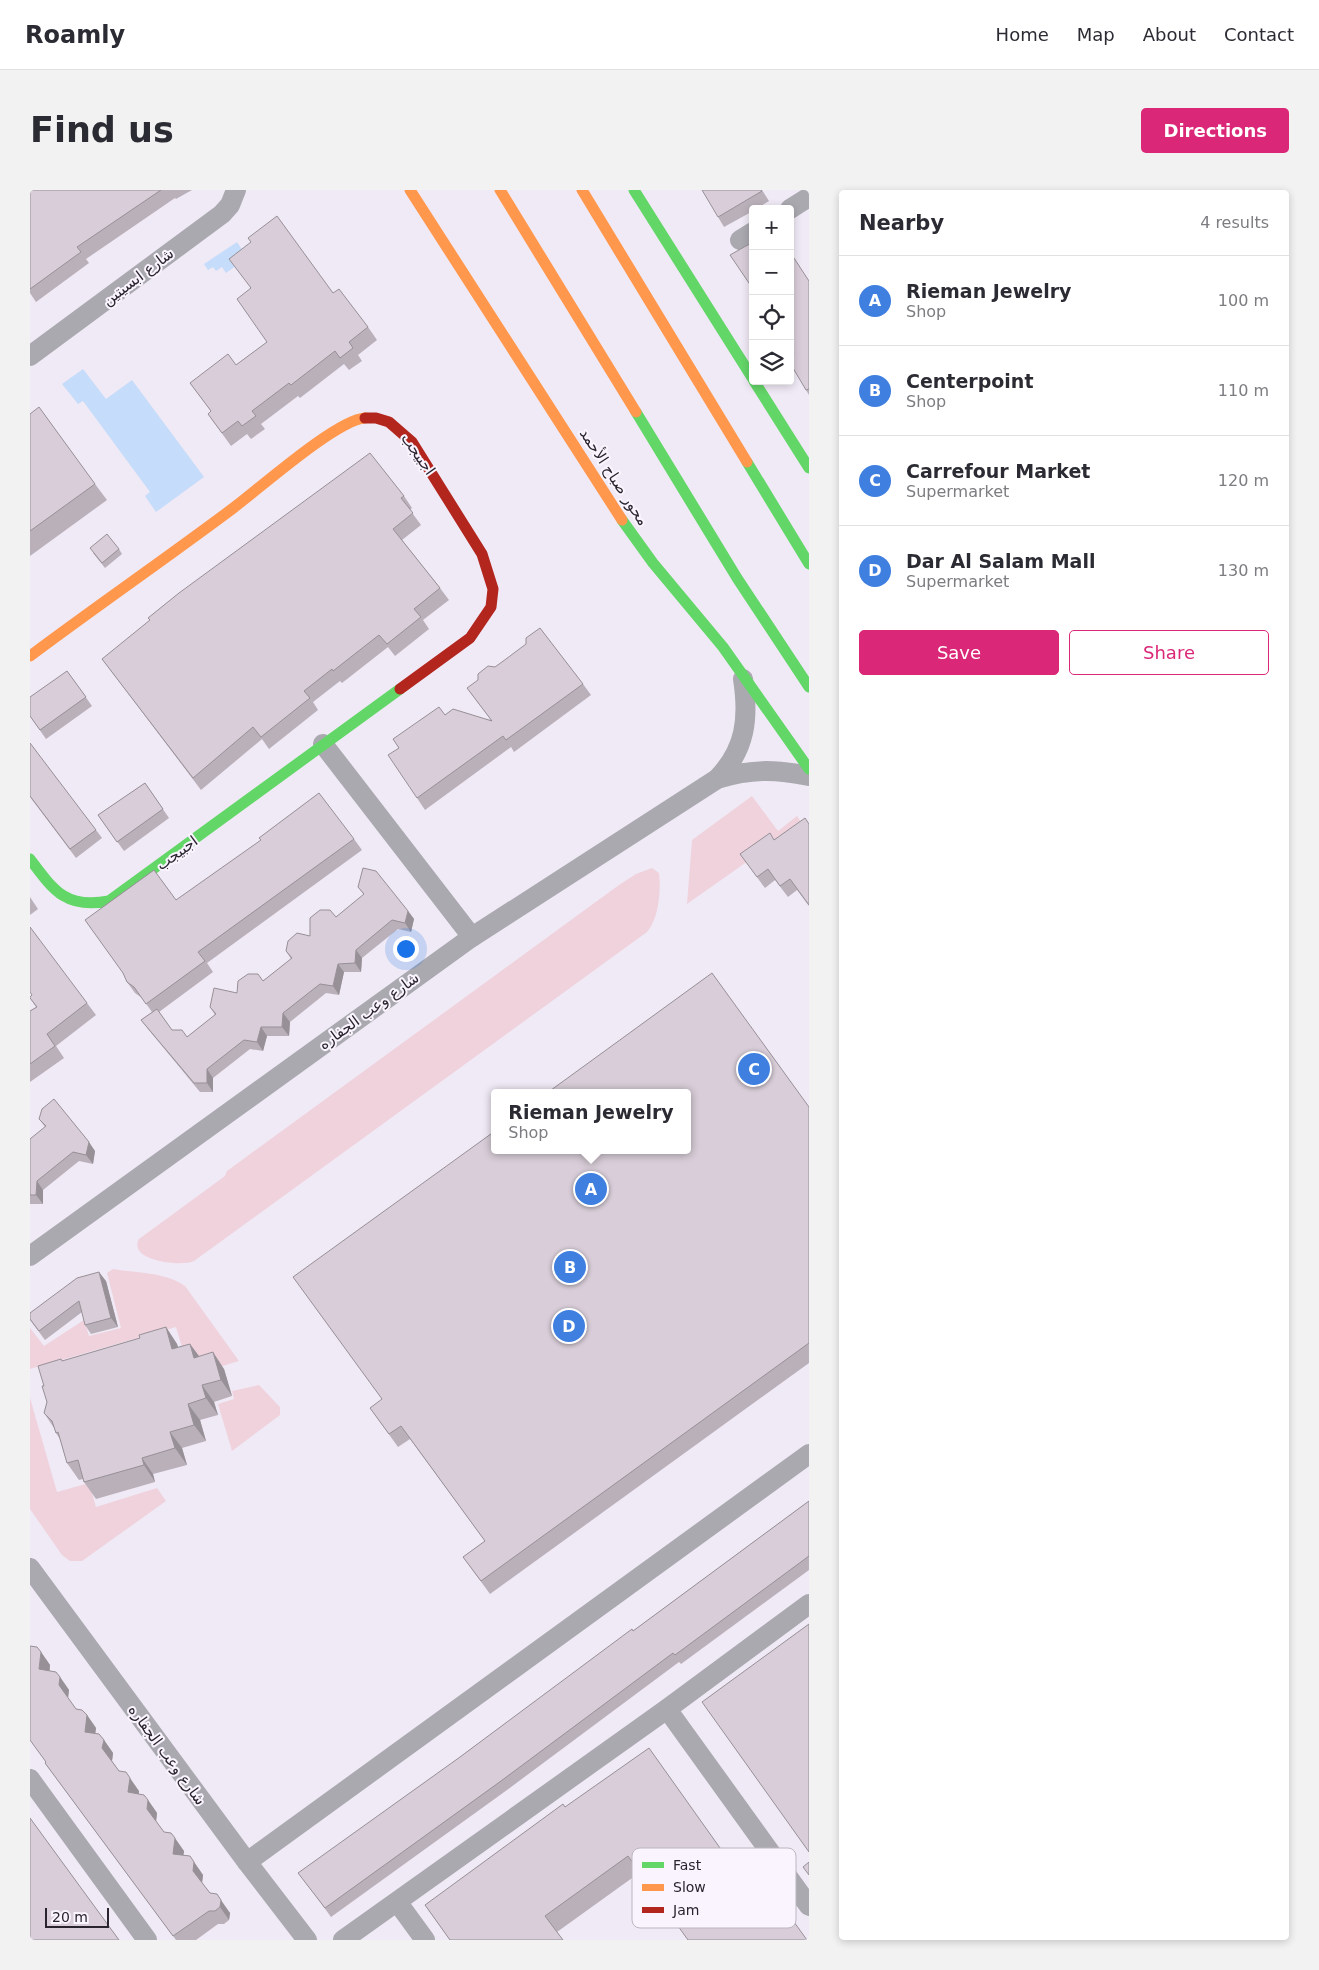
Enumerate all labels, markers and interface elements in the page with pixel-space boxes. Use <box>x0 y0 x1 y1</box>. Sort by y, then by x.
text: Roamly <box>25 21 125 49</box>
text: Home <box>996 24 1049 45</box>
text: Map <box>1077 24 1115 45</box>
text: About <box>1143 24 1196 45</box>
text: Contact <box>1224 24 1294 45</box>
button: Directions <box>1141 108 1289 153</box>
text: Find us <box>30 110 174 150</box>
map controls <box>749 205 794 385</box>
button: + <box>749 205 794 250</box>
text: Nearby <box>859 211 944 235</box>
text: 4 results <box>1200 213 1269 232</box>
street label: شارع ابسيتين <box>99 244 177 310</box>
button: − <box>749 250 794 295</box>
text: Rieman Jewelry <box>906 280 1071 302</box>
text: A <box>869 291 881 310</box>
text: 100 m <box>1218 291 1269 310</box>
button: locate <box>749 295 794 340</box>
text: Shop <box>906 302 946 321</box>
button: layers <box>749 340 794 385</box>
text: Centerpoint <box>906 370 1033 392</box>
text: B <box>869 381 881 400</box>
text: 110 m <box>1218 381 1269 400</box>
text: Shop <box>906 392 946 411</box>
street label: محور صباح الأحمد <box>576 424 653 529</box>
street label: اجبيجب <box>397 430 439 478</box>
text: Carrefour Market <box>906 460 1090 482</box>
text: C <box>869 471 881 490</box>
text: 120 m <box>1218 471 1269 490</box>
text: Supermarket <box>906 482 1009 501</box>
text: Dar Al Salam Mall <box>906 550 1095 572</box>
text: D <box>868 561 882 580</box>
text: 130 m <box>1218 561 1269 580</box>
text: Supermarket <box>906 572 1009 591</box>
button: Save <box>859 630 1059 675</box>
button: Share <box>1069 630 1269 675</box>
street label: اجبيجب <box>153 832 201 874</box>
your location <box>393 936 419 962</box>
street label: شارع وعب الجفاره <box>315 969 423 1053</box>
pin: C <box>738 1050 770 1088</box>
popup <box>491 1089 691 1154</box>
text: Rieman Jewelry <box>508 1101 674 1123</box>
text: Shop <box>508 1123 549 1142</box>
pin: A <box>575 1170 607 1208</box>
pin: B <box>554 1248 586 1286</box>
pin: D <box>553 1307 585 1345</box>
street label: شارع وعب الجفاره <box>125 1701 209 1809</box>
legend <box>632 1848 796 1928</box>
text: Fast <box>673 1857 702 1873</box>
text: Slow <box>673 1879 706 1895</box>
text: Jam <box>672 1902 699 1918</box>
scale bar <box>45 1905 109 1928</box>
text: 20 m <box>52 1909 88 1925</box>

